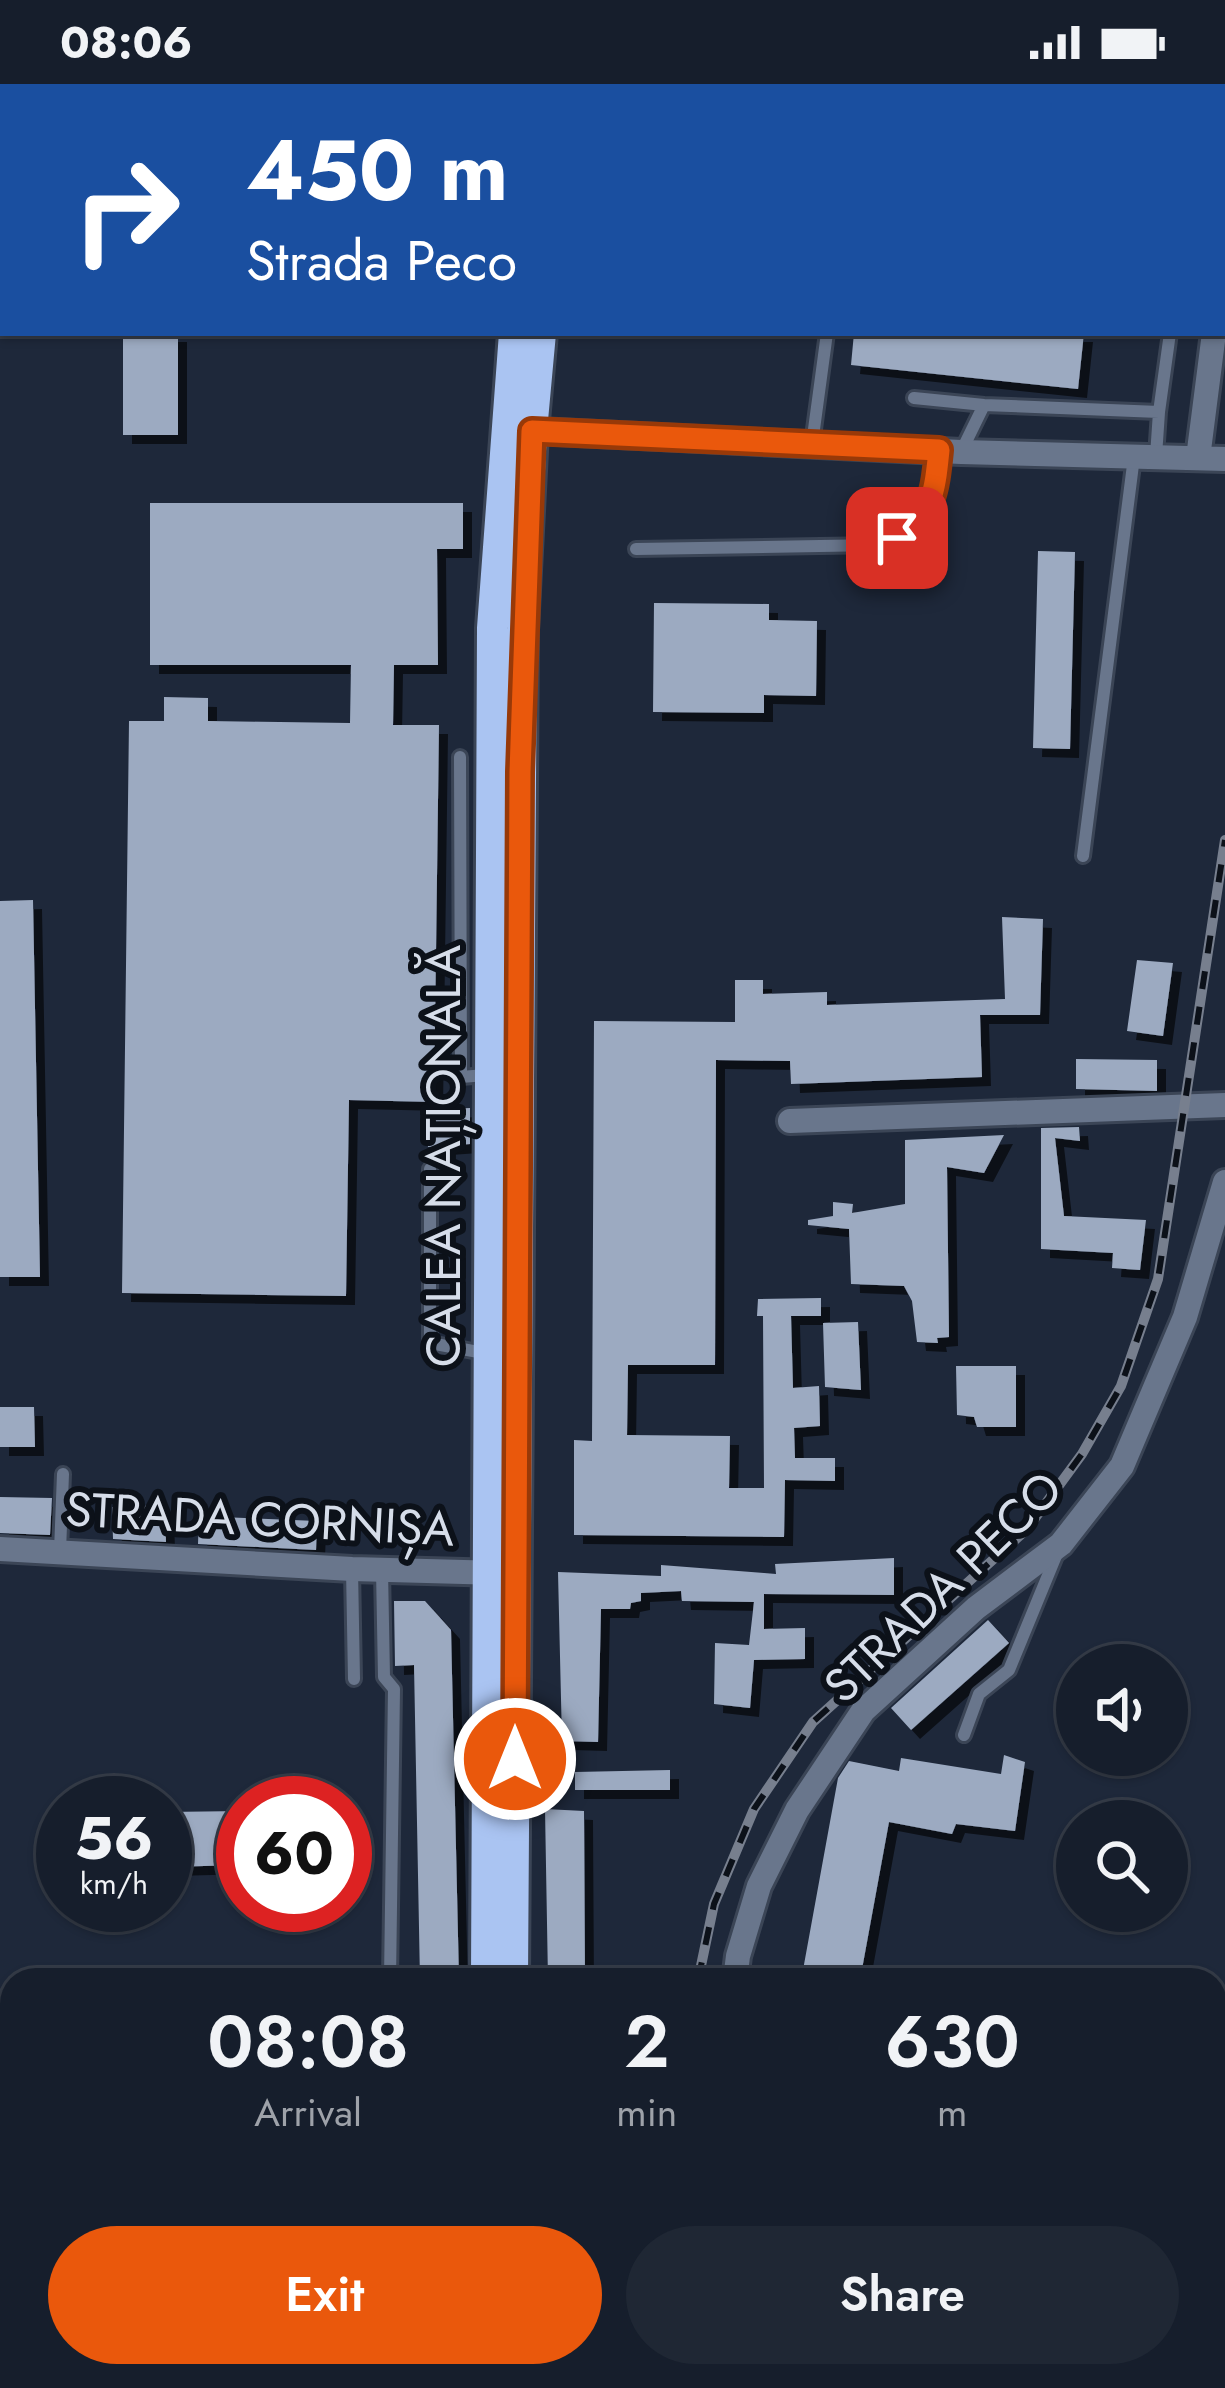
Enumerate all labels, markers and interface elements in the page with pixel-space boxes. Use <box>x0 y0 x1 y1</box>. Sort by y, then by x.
text: 08:06 <box>60 10 192 75</box>
text: 450 m <box>246 110 509 232</box>
icon: right <box>48 132 204 288</box>
text: Strada Peco <box>246 222 517 300</box>
pin <box>846 487 948 589</box>
icon: arrive <box>864 505 930 571</box>
street label: CALEA NAȚIONALĂ <box>409 944 478 1367</box>
street label: STRADA PECO <box>808 1455 1078 1719</box>
street label: STRADA CORNIȘA <box>64 1474 456 1564</box>
map controls <box>1056 1644 1188 1932</box>
button: sound <box>1056 1644 1188 1776</box>
position arrow <box>452 1696 578 1822</box>
speed limit sign: 60 <box>216 1776 372 1932</box>
text: 56 <box>75 1795 153 1882</box>
button: search <box>1056 1800 1188 1932</box>
text: km/h <box>80 1862 148 1905</box>
text: 08:08 <box>207 1990 409 2094</box>
text: 2 <box>624 1990 669 2094</box>
text: 630 <box>884 1990 1020 2094</box>
text: Arrival <box>254 2084 362 2141</box>
text: min <box>616 2084 677 2141</box>
text: m <box>937 2084 967 2141</box>
button: Exit <box>48 2226 602 2364</box>
button: Share <box>626 2226 1179 2364</box>

